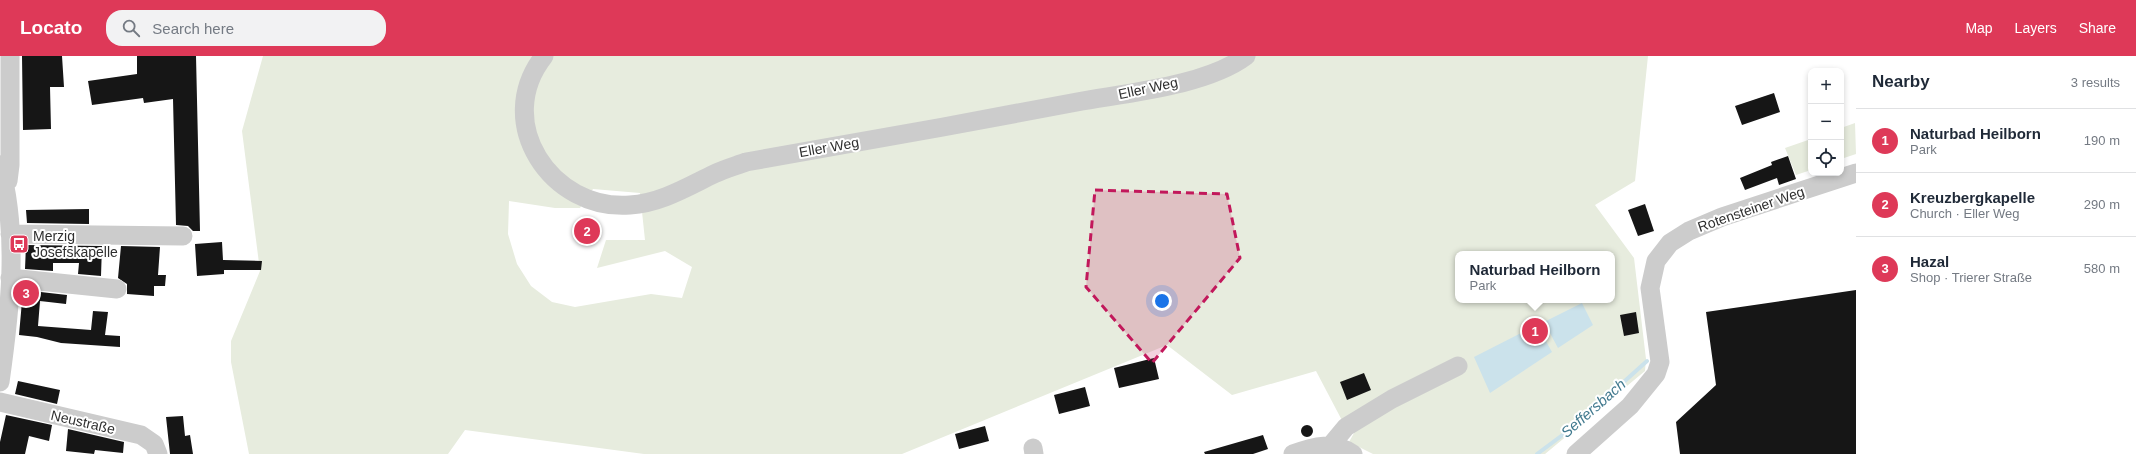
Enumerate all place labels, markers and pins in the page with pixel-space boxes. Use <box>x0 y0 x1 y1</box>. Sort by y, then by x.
pin: 2 <box>574 216 600 246</box>
place label: Merzig Josefskapelle <box>33 228 118 260</box>
bus stop icon: Merzig Josefskapelle <box>8 233 30 255</box>
pin: 3 <box>13 278 39 308</box>
pin: 1 <box>1522 316 1548 346</box>

